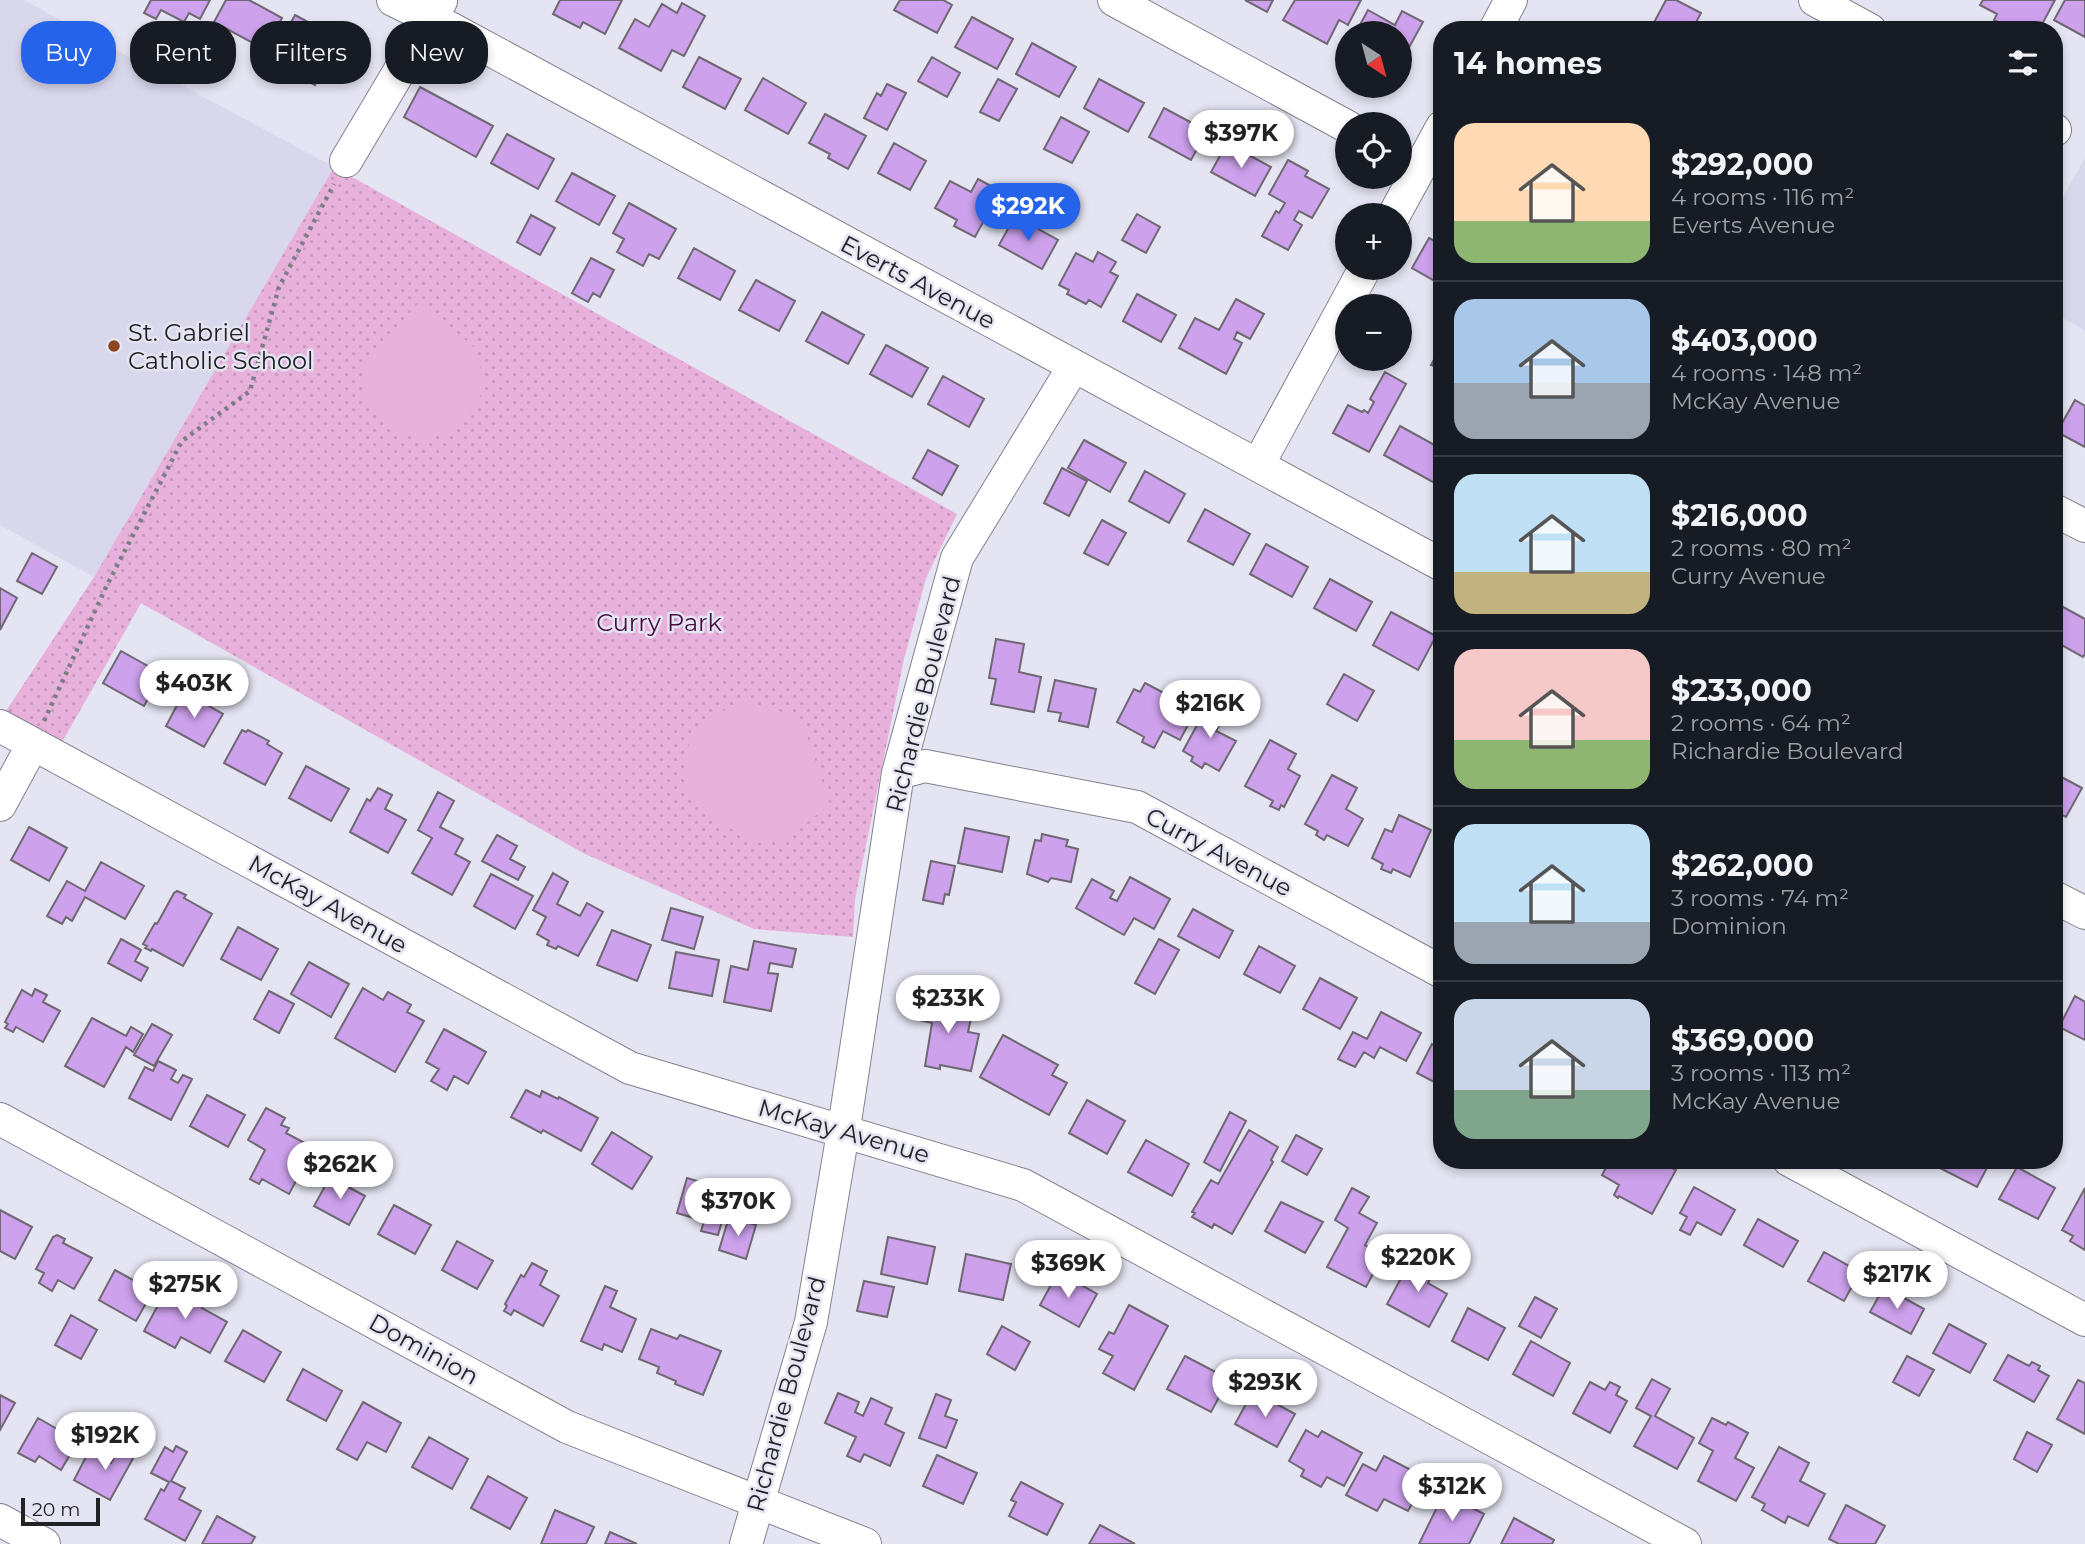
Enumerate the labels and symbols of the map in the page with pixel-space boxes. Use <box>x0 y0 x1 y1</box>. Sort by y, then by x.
north arrow <box>1335 21 1412 98</box>
pin: $397K <box>1192 110 1290 170</box>
pin: $292K <box>979 184 1077 243</box>
street label: Everts Avenue <box>836 229 1000 335</box>
place label: St. Gabriel Catholic School <box>128 318 314 375</box>
marker: St. Gabriel Catholic School <box>106 338 122 354</box>
street label: Richardie Boulevard <box>880 573 966 815</box>
park label: Curry Park <box>596 608 723 637</box>
pin: $403K <box>145 660 243 720</box>
pin: $216K <box>1161 680 1259 740</box>
street label: Curry Avenue <box>1141 801 1297 903</box>
street label: McKay Avenue <box>244 848 412 960</box>
pin: $233K <box>899 976 997 1035</box>
street label: McKay Avenue <box>755 1093 933 1169</box>
pin: $262K <box>291 1142 389 1201</box>
pin: $370K <box>689 1178 787 1238</box>
pin: $220K <box>1369 1234 1467 1294</box>
pin: $369K <box>1019 1240 1117 1300</box>
pin: $217K <box>1848 1252 1946 1311</box>
pin: $275K <box>136 1262 234 1321</box>
street label: Richardie Boulevard <box>741 1273 831 1515</box>
street label: Dominion <box>364 1307 484 1391</box>
pin: $293K <box>1216 1360 1314 1419</box>
pin: $192K <box>56 1412 154 1472</box>
pin: $312K <box>1403 1464 1501 1523</box>
scale bar <box>21 1495 100 1527</box>

